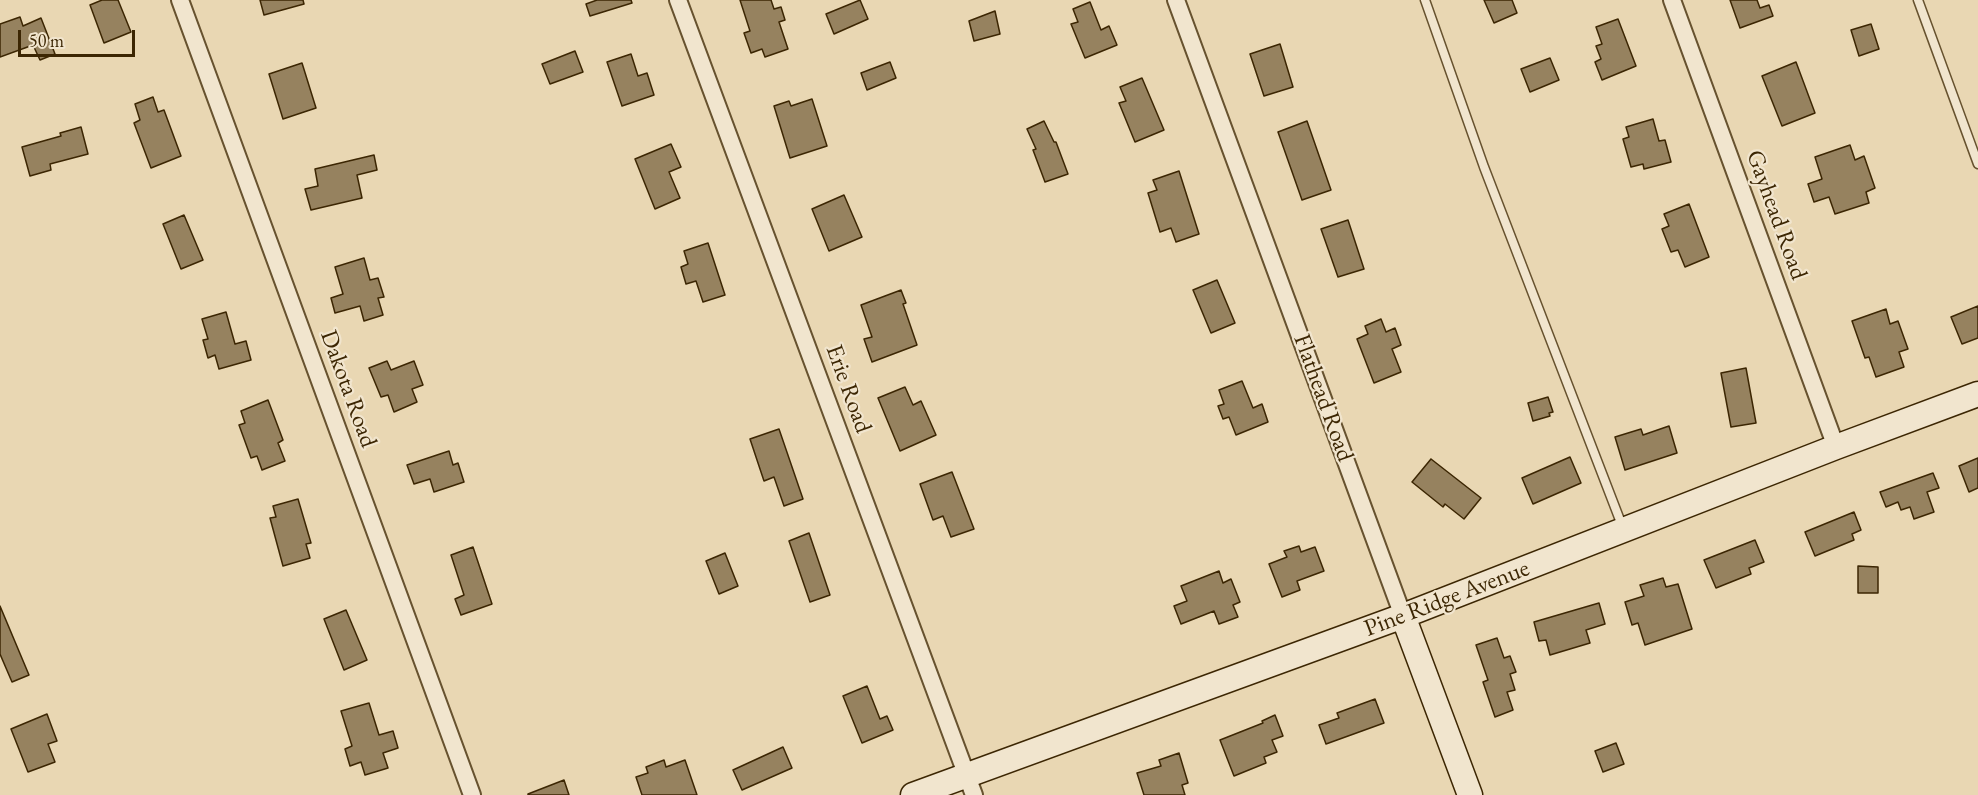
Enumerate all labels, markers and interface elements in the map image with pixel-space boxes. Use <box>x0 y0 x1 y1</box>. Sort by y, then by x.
scale bar <box>21 18 138 56</box>
text: 50 m <box>29 29 64 52</box>
street label: Gayhead Road <box>1739 146 1813 284</box>
street label: Dakota Road <box>313 326 383 452</box>
street label: Flathead Road <box>1287 330 1359 466</box>
street label: Erie Road <box>819 341 877 437</box>
street label: Pine Ridge Avenue <box>1360 554 1534 644</box>

